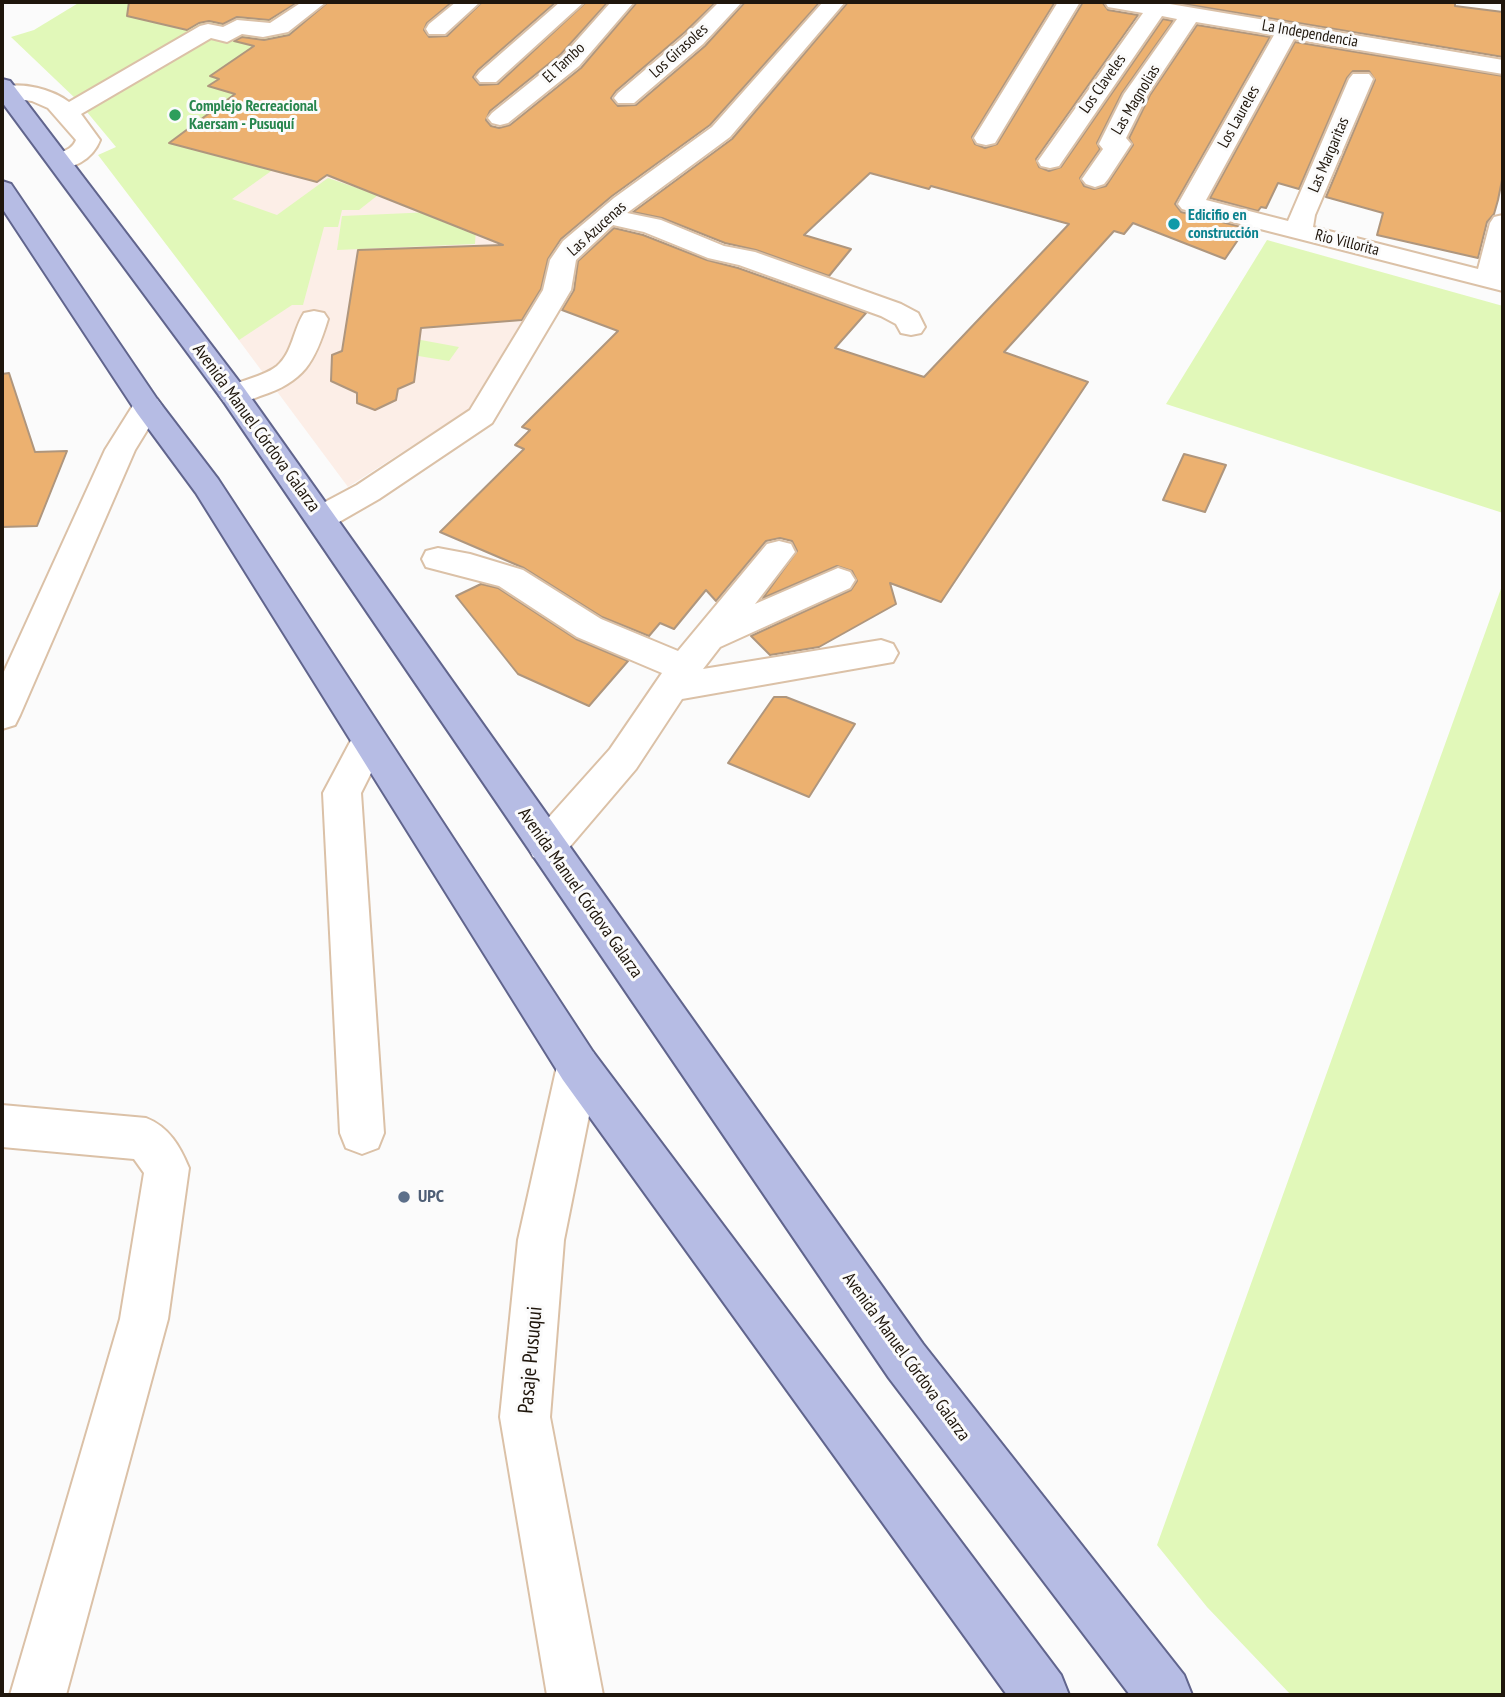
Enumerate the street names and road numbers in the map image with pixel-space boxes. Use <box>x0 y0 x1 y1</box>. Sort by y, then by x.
street label: La Independencia <box>1260 16 1360 52</box>
street label: Los Girasoles <box>646 20 712 82</box>
street label: El Tambo <box>539 39 589 87</box>
street label: Los Claveles <box>1076 51 1130 117</box>
street label: Las Magnolias <box>1108 62 1164 138</box>
street label: Los Laureles <box>1214 83 1264 151</box>
street label: Las Margaritas <box>1305 114 1353 196</box>
street label: Las Azucenas <box>564 198 630 260</box>
street label: Rio Villorita <box>1313 226 1381 260</box>
street label: Avenida Manuel Córdova Galarza <box>188 340 324 516</box>
street label: Avenida Manuel Córdova Galarza <box>513 804 647 982</box>
street label: Avenida Manuel Córdova Galarza <box>838 1269 974 1445</box>
street label: Pasaje Pusuqui <box>514 1305 548 1415</box>

